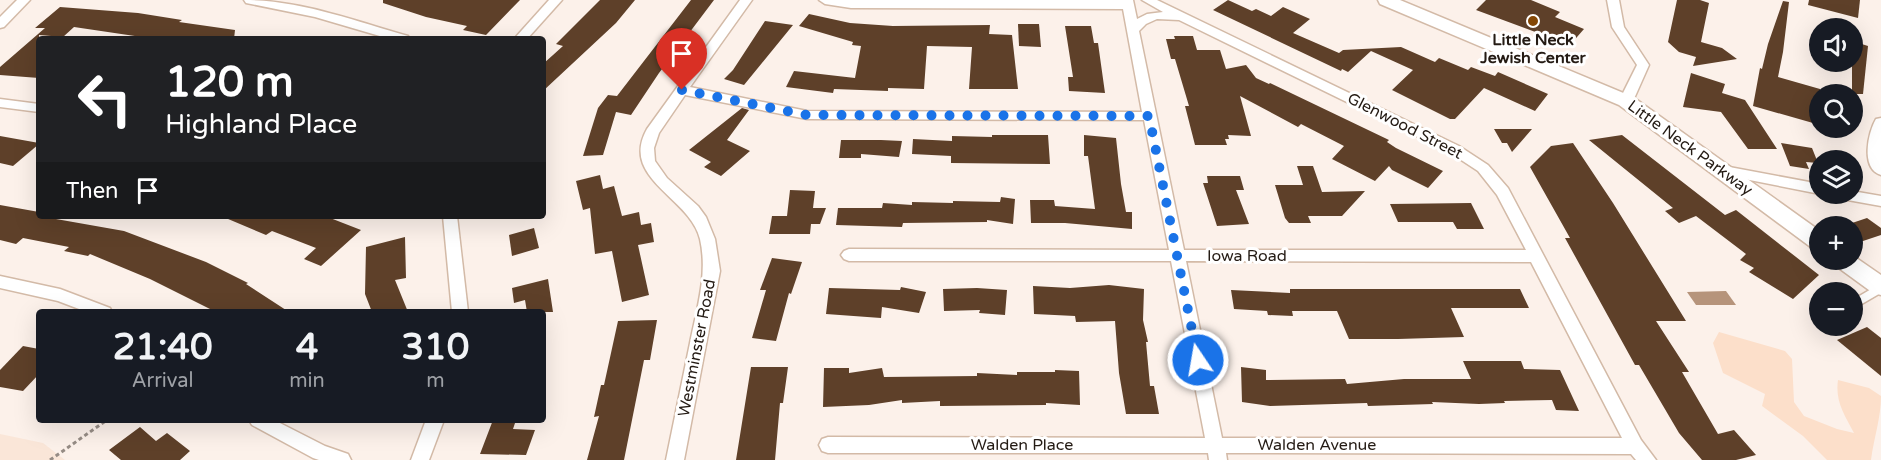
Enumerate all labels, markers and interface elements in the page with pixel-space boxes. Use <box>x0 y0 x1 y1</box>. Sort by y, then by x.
marker: Little Neck Jewish Center <box>1526 14 1540 28</box>
map controls <box>1809 18 1863 336</box>
button: sound <box>1809 18 1863 72</box>
pin <box>656 28 707 90</box>
place label: Little Neck Jewish Center <box>1479 30 1587 68</box>
icon: arrive <box>665 37 698 70</box>
text: 120 m <box>165 57 294 108</box>
icon: left <box>66 60 144 138</box>
button: search <box>1809 84 1863 138</box>
street label: Glenwood Street <box>1344 88 1466 164</box>
street label: Little Neck Parkway <box>1623 96 1757 200</box>
text: Highland Place <box>165 108 357 141</box>
button: layers <box>1809 150 1863 204</box>
icon: arrive <box>131 174 164 207</box>
text: Then <box>66 178 119 204</box>
button: + <box>1809 216 1863 270</box>
street label: Iowa Road <box>1207 246 1287 266</box>
street label: Westminster Road <box>674 277 720 419</box>
button: − <box>1809 282 1863 336</box>
text: 21:40 <box>113 326 213 369</box>
text: 4 <box>296 326 318 369</box>
text: 310 <box>401 326 469 369</box>
position arrow <box>1166 328 1230 392</box>
text: Arrival <box>132 369 194 393</box>
text: min <box>289 369 325 393</box>
text: m <box>426 369 445 393</box>
street label: Walden Place <box>971 435 1073 455</box>
street label: Walden Avenue <box>1258 435 1376 455</box>

